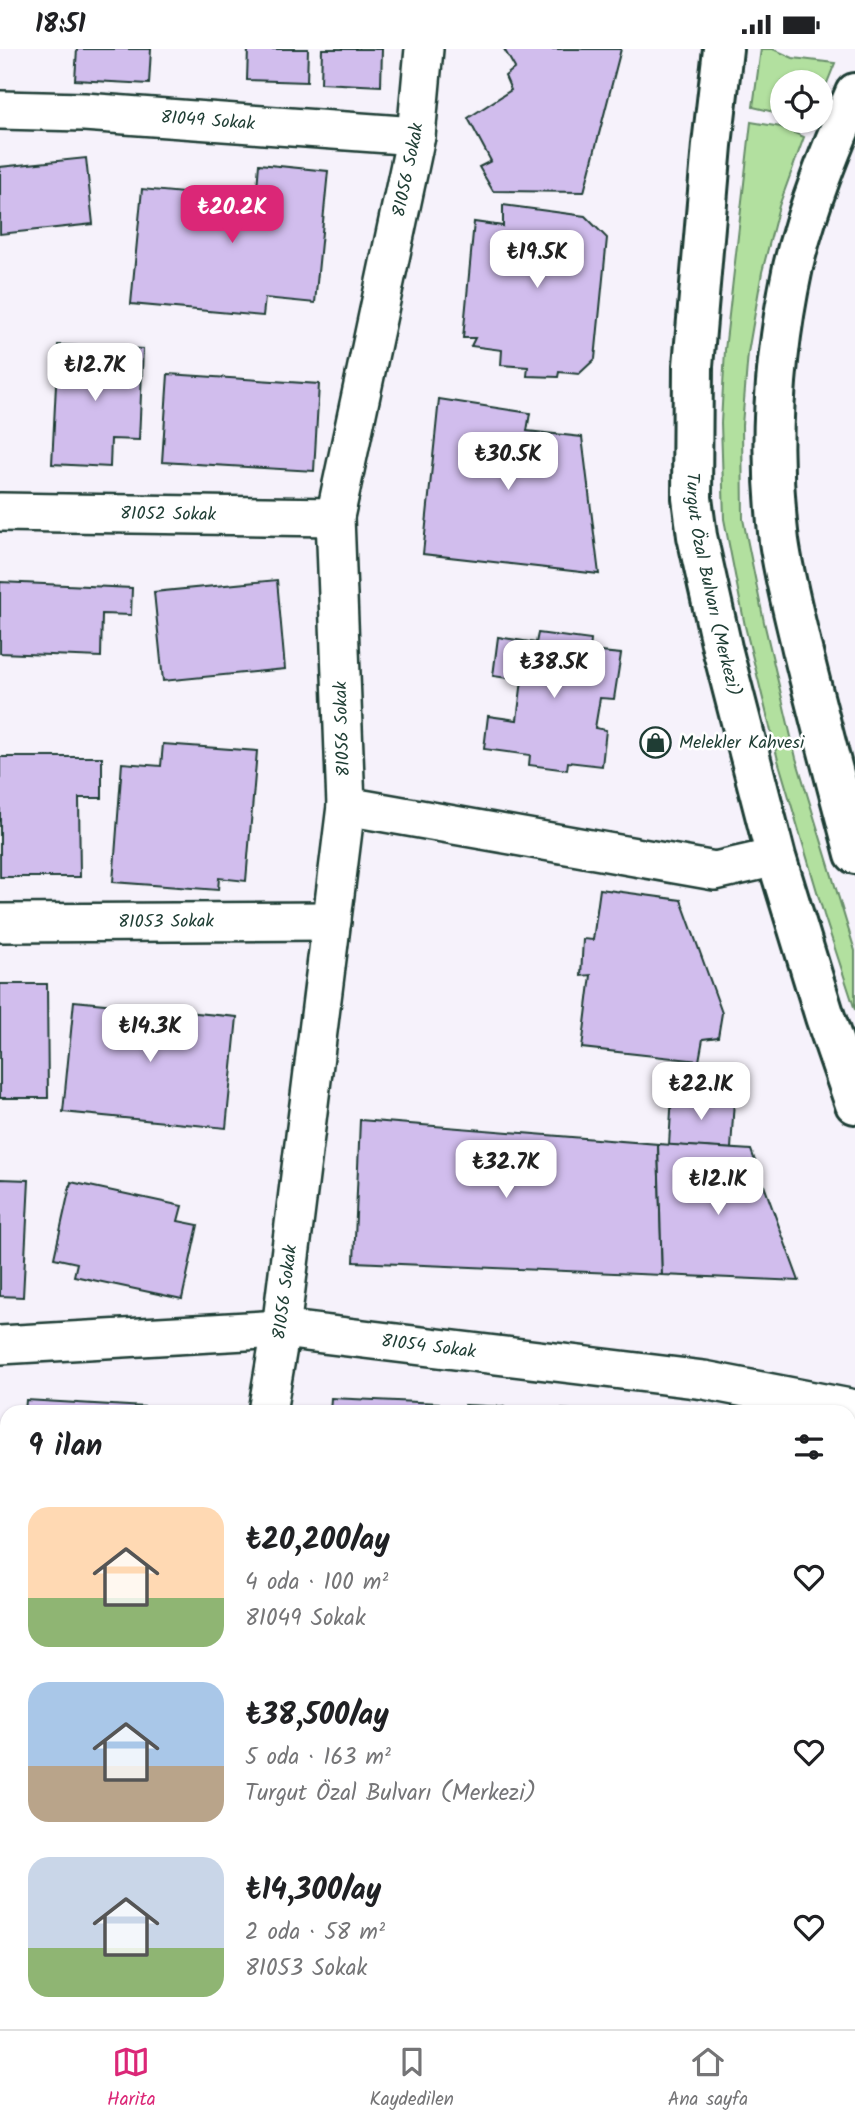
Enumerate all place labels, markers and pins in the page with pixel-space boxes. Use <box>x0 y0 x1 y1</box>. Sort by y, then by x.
pin: ₺20.2K <box>175 185 289 245</box>
pin: ₺19.5K <box>480 231 594 290</box>
pin: ₺12.7K <box>38 343 152 403</box>
pin: ₺30.5K <box>451 433 565 492</box>
pin: ₺38.5K <box>497 641 611 700</box>
shop icon: Melekler Kahvesi <box>639 726 673 760</box>
place label: Melekler Kahvesi <box>679 729 805 758</box>
pin: ₺14.3K <box>93 1005 207 1064</box>
pin: ₺22.1K <box>644 1063 758 1122</box>
pin: ₺32.7K <box>449 1141 563 1200</box>
pin: ₺12.1K <box>661 1157 775 1217</box>

